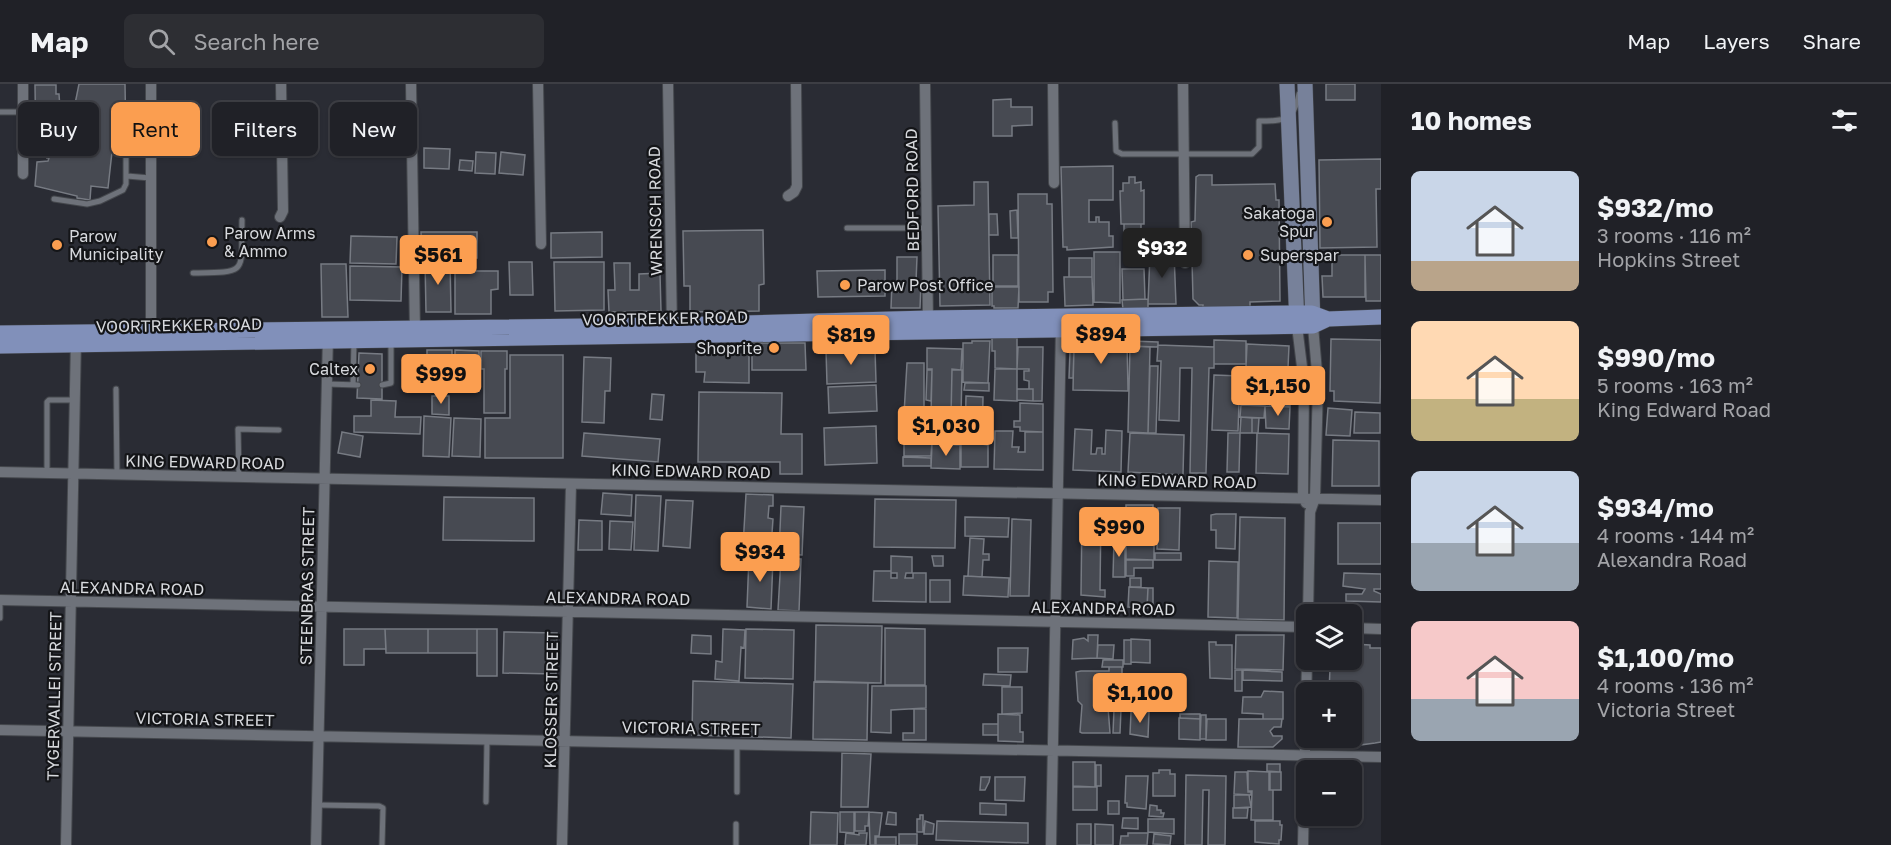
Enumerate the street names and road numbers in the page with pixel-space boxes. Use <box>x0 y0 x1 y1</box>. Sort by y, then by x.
street label: BEDFORD ROAD <box>901 128 923 252</box>
street label: WRENSCH ROAD <box>644 146 666 276</box>
street label: VOORTREKKER ROAD <box>582 307 748 329</box>
street label: VOORTREKKER ROAD <box>96 314 262 336</box>
street label: KING EDWARD ROAD <box>125 451 285 473</box>
street label: KING EDWARD ROAD <box>611 460 771 482</box>
street label: KING EDWARD ROAD <box>1097 470 1257 492</box>
street label: STEENBRAS STREET <box>296 506 318 665</box>
street label: ALEXANDRA ROAD <box>60 577 204 599</box>
street label: ALEXANDRA ROAD <box>546 587 690 609</box>
street label: ALEXANDRA ROAD <box>1031 597 1175 619</box>
street label: TYGERVALLEI STREET <box>43 611 65 781</box>
street label: KLOSSER STREET <box>540 631 562 769</box>
street label: VICTORIA STREET <box>135 708 275 730</box>
street label: VICTORIA STREET <box>621 717 761 739</box>

